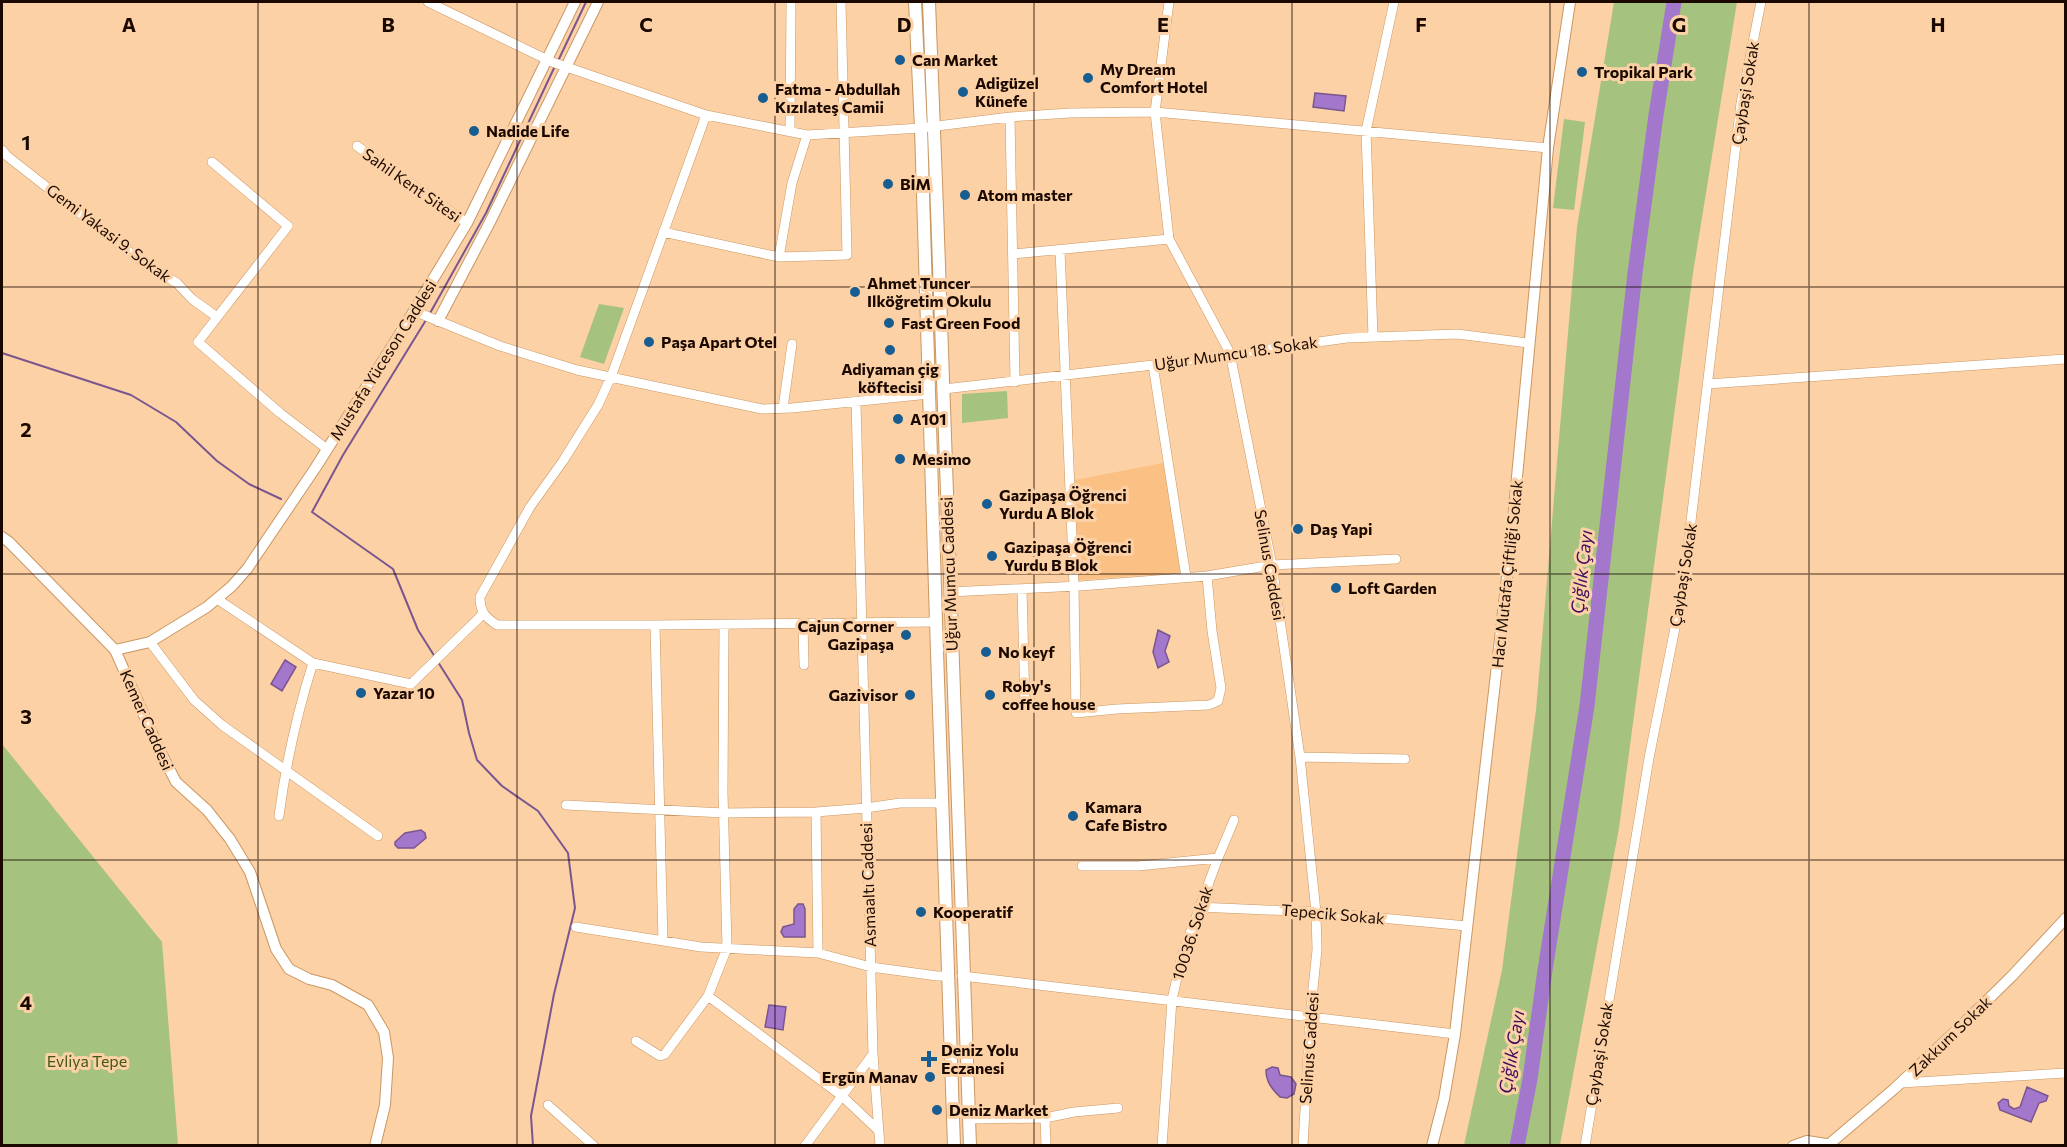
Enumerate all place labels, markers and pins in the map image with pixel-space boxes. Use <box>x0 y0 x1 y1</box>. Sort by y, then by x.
place label: Can Market <box>912 50 998 69</box>
marker: Can Market <box>893 53 907 67</box>
place label: My Dream Comfort Hotel <box>1100 59 1208 96</box>
place label: Tropikal Park <box>1594 62 1694 81</box>
marker: Tropikal Park <box>1575 65 1589 79</box>
marker: My Dream Comfort Hotel <box>1081 71 1095 85</box>
place label: Adigüzel Künefe <box>975 73 1039 110</box>
place label: Fatma - Abdullah Kızılateş Camii <box>775 79 900 116</box>
marker: Adigüzel Künefe <box>956 85 970 99</box>
marker: Fatma - Abdullah Kızılateş Camii <box>756 91 770 105</box>
place label: Nadide Life <box>486 121 570 140</box>
marker: Nadide Life <box>467 124 481 138</box>
place label: BİM <box>900 174 931 193</box>
marker: BİM <box>881 177 895 191</box>
place label: Atom master <box>977 185 1073 204</box>
marker: Atom master <box>958 188 972 202</box>
place label: Ahmet Tuncer Ilköğretim Okulu <box>867 273 991 310</box>
marker: Ahmet Tuncer Ilköğretim Okulu <box>848 285 862 299</box>
place label: Fast Green Food <box>901 313 1020 332</box>
marker: Fast Green Food <box>882 316 896 330</box>
place label: Paşa Apart Otel <box>661 332 777 351</box>
marker: Paşa Apart Otel <box>642 335 656 349</box>
marker: Adiyaman çig köftecisi <box>883 343 897 357</box>
place label: Adiyaman çig köftecisi <box>841 359 939 396</box>
place label: A101 <box>910 409 947 428</box>
marker: A101 <box>891 412 905 426</box>
place label: Mesimo <box>912 449 972 468</box>
marker: Mesimo <box>893 452 907 466</box>
place label: Gazipaşa Öğrenci Yurdu A Blok <box>999 485 1127 522</box>
marker: Gazipaşa Öğrenci Yurdu A Blok <box>980 497 994 511</box>
place label: Daş Yapi <box>1310 519 1372 538</box>
marker: Daş Yapi <box>1291 522 1305 536</box>
place label: Gazipaşa Öğrenci Yurdu B Blok <box>1004 537 1132 574</box>
marker: Gazipaşa Öğrenci Yurdu B Blok <box>985 549 999 563</box>
place label: Loft Garden <box>1348 578 1437 597</box>
marker: Loft Garden <box>1329 581 1343 595</box>
place label: Cajun Corner Gazipaşa <box>797 616 894 653</box>
marker: Cajun Corner Gazipaşa <box>899 628 913 642</box>
place label: No keyf <box>998 642 1055 661</box>
marker: No keyf <box>979 645 993 659</box>
place label: Roby's coffee house <box>1002 676 1095 713</box>
place label: Yazar 10 <box>373 683 435 702</box>
place label: Gazivisor <box>828 685 898 704</box>
marker: Yazar 10 <box>354 686 368 700</box>
marker: Gazivisor <box>903 688 917 702</box>
marker: Roby's coffee house <box>983 688 997 702</box>
place label: Kamara Cafe Bistro <box>1085 797 1168 834</box>
marker: Kamara Cafe Bistro <box>1066 809 1080 823</box>
place label: Kooperatif <box>933 902 1014 921</box>
marker: Kooperatif <box>914 905 928 919</box>
place label: Deniz Yolu Eczanesi <box>941 1040 1019 1077</box>
marker: Deniz Yolu Eczanesi <box>922 1052 936 1066</box>
place label: Ergūn Manav <box>822 1067 918 1086</box>
marker: Ergūn Manav <box>923 1070 937 1084</box>
place label: Deniz Market <box>949 1100 1049 1119</box>
marker: Deniz Market <box>930 1103 944 1117</box>

